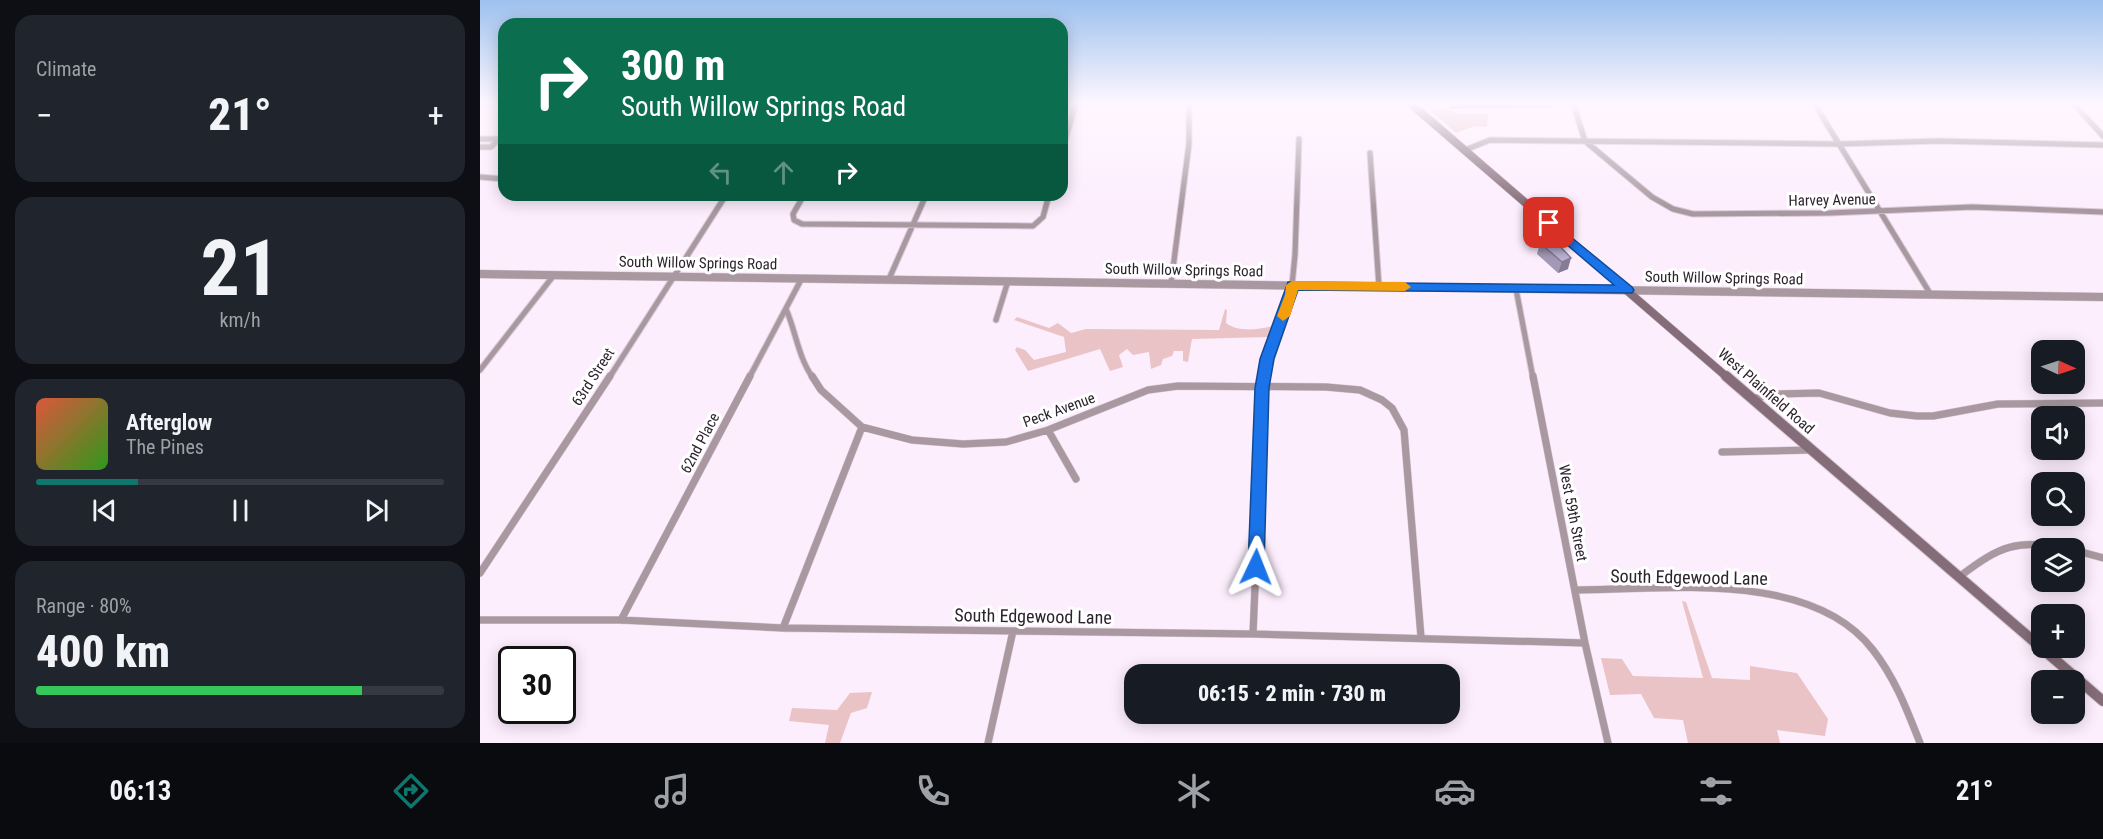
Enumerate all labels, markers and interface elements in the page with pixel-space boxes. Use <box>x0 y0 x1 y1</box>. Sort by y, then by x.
text: 300 m <box>621 41 726 90</box>
icon: right <box>522 42 600 120</box>
text: Climate <box>36 57 96 81</box>
text: 21° <box>208 88 272 141</box>
text: South Willow Springs Road <box>621 91 906 123</box>
text: − <box>36 96 53 135</box>
text: + <box>428 96 444 135</box>
icon: left <box>704 156 737 189</box>
icon: ahead <box>767 156 800 189</box>
icon: right <box>830 156 863 189</box>
street label: Harvey Avenue <box>1788 190 1876 210</box>
pin <box>1523 197 1574 248</box>
icon: arrive <box>1532 206 1565 239</box>
text: 21 <box>201 223 279 314</box>
street label: South Willow Springs Road <box>619 253 777 273</box>
street label: South Willow Springs Road <box>1105 260 1263 280</box>
street label: South Willow Springs Road <box>1645 268 1803 288</box>
text: km/h <box>219 308 261 332</box>
north arrow <box>2031 340 2085 394</box>
map controls <box>2031 340 2085 724</box>
street label: West Plainfield Road <box>1714 344 1818 438</box>
street label: 63rd Street <box>568 345 618 409</box>
street label: Peck Avenue <box>1020 389 1098 431</box>
button: sound <box>2031 406 2085 460</box>
text: Afterglow <box>126 410 212 435</box>
street label: 62nd Place <box>677 410 723 476</box>
text: The Pines <box>126 435 204 459</box>
street label: West 59th Street <box>1555 463 1591 563</box>
button: search <box>2031 472 2085 526</box>
icon: previous <box>88 494 121 527</box>
icon: pause <box>224 494 257 527</box>
icon: next <box>360 494 393 527</box>
position arrow <box>1224 535 1288 599</box>
button: layers <box>2031 538 2085 592</box>
street label: South Edgewood Lane <box>1610 565 1768 589</box>
text: Range · 80% <box>36 594 132 618</box>
street label: South Edgewood Lane <box>954 604 1112 628</box>
button: + <box>2031 604 2085 658</box>
text: 400 km <box>36 625 170 678</box>
speed limit sign: 30 <box>498 646 576 724</box>
button: − <box>2031 670 2085 724</box>
text: 06:15 · 2 min · 730 m <box>1198 681 1386 706</box>
icon: directions <box>390 770 432 812</box>
icon: music <box>651 770 693 812</box>
icon: phone <box>912 770 954 812</box>
icon: climate <box>1173 770 1215 812</box>
icon: car <box>1434 770 1476 812</box>
icon: filters <box>1695 770 1737 812</box>
text: 06:13 <box>109 775 171 807</box>
text: 21° <box>1956 775 1993 807</box>

